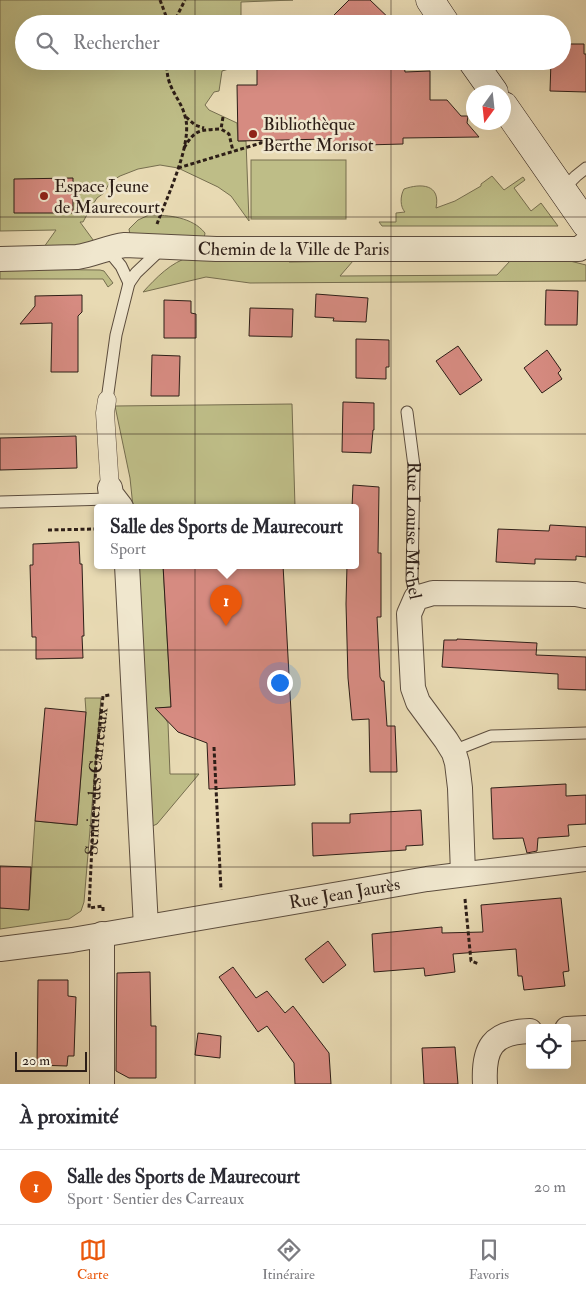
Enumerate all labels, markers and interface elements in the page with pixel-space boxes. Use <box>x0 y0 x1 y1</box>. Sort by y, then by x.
search box <box>15 15 571 70</box>
icon: search <box>33 29 61 57</box>
text: Rechercher <box>73 31 160 55</box>
north arrow <box>466 85 511 130</box>
place label: Bibliothèque Berthe Morisot <box>263 113 374 157</box>
marker: Bibliothèque Berthe Morisot <box>247 128 259 140</box>
place label: Espace Jeune de Maurecourt <box>54 175 160 219</box>
marker: Espace Jeune de Maurecourt <box>38 190 50 202</box>
street label: Chemin de la Ville de Paris <box>197 237 389 261</box>
street label: Rue Louise Michel <box>400 461 427 602</box>
popup <box>94 504 359 569</box>
text: Salle des Sports de Maurecourt <box>110 515 343 539</box>
text: Sport <box>110 539 146 559</box>
pin: 1 <box>210 585 242 626</box>
your location <box>267 670 293 696</box>
street label: Sentier des Carreaux <box>81 707 114 856</box>
street label: Rue Jean Jaurès <box>287 873 402 915</box>
map controls <box>526 1024 571 1069</box>
button: locate <box>526 1024 571 1069</box>
scale bar <box>15 1049 88 1072</box>
text: 20 m <box>22 1052 50 1069</box>
text: À proximité <box>20 1103 118 1130</box>
text: Salle des Sports de Maurecourt <box>67 1165 300 1189</box>
text: 1 <box>33 1177 39 1197</box>
text: 20 m <box>534 1177 566 1197</box>
text: Sport · Sentier des Carreaux <box>67 1189 244 1209</box>
tab: Carte <box>77 1236 108 1283</box>
tab: Itinéraire <box>262 1236 315 1283</box>
tab: Favoris <box>469 1236 509 1283</box>

